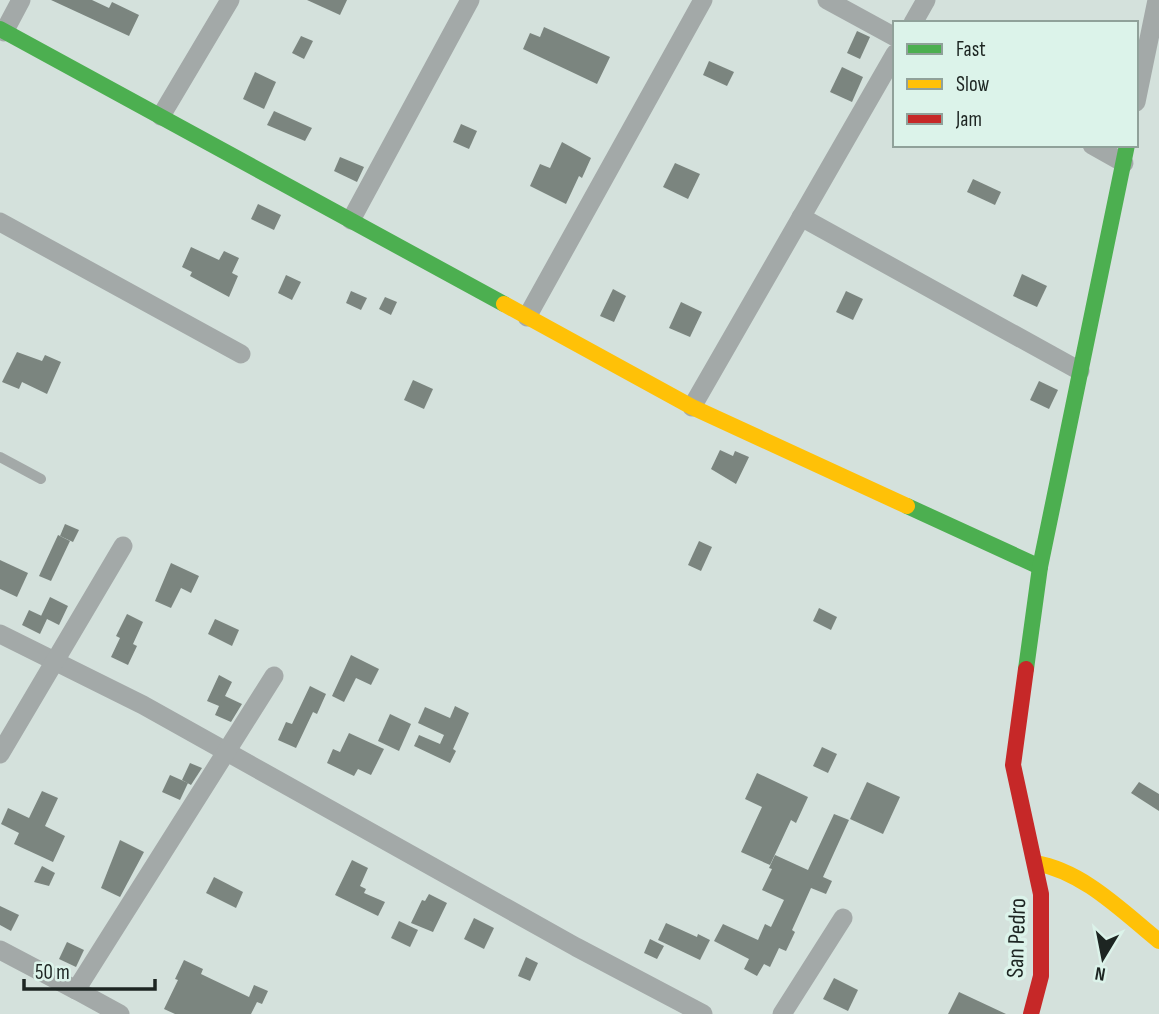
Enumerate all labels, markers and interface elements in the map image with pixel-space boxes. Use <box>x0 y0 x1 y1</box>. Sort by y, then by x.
legend <box>893 21 1138 147</box>
text: Fast <box>956 37 986 62</box>
text: Slow <box>956 72 990 97</box>
text: Jam <box>955 107 982 132</box>
street label: San Pedro <box>1001 898 1032 978</box>
north arrow <box>1068 923 1138 993</box>
scale bar <box>24 948 156 992</box>
text: 50 m <box>35 960 70 985</box>
text: N <box>1093 961 1107 985</box>

